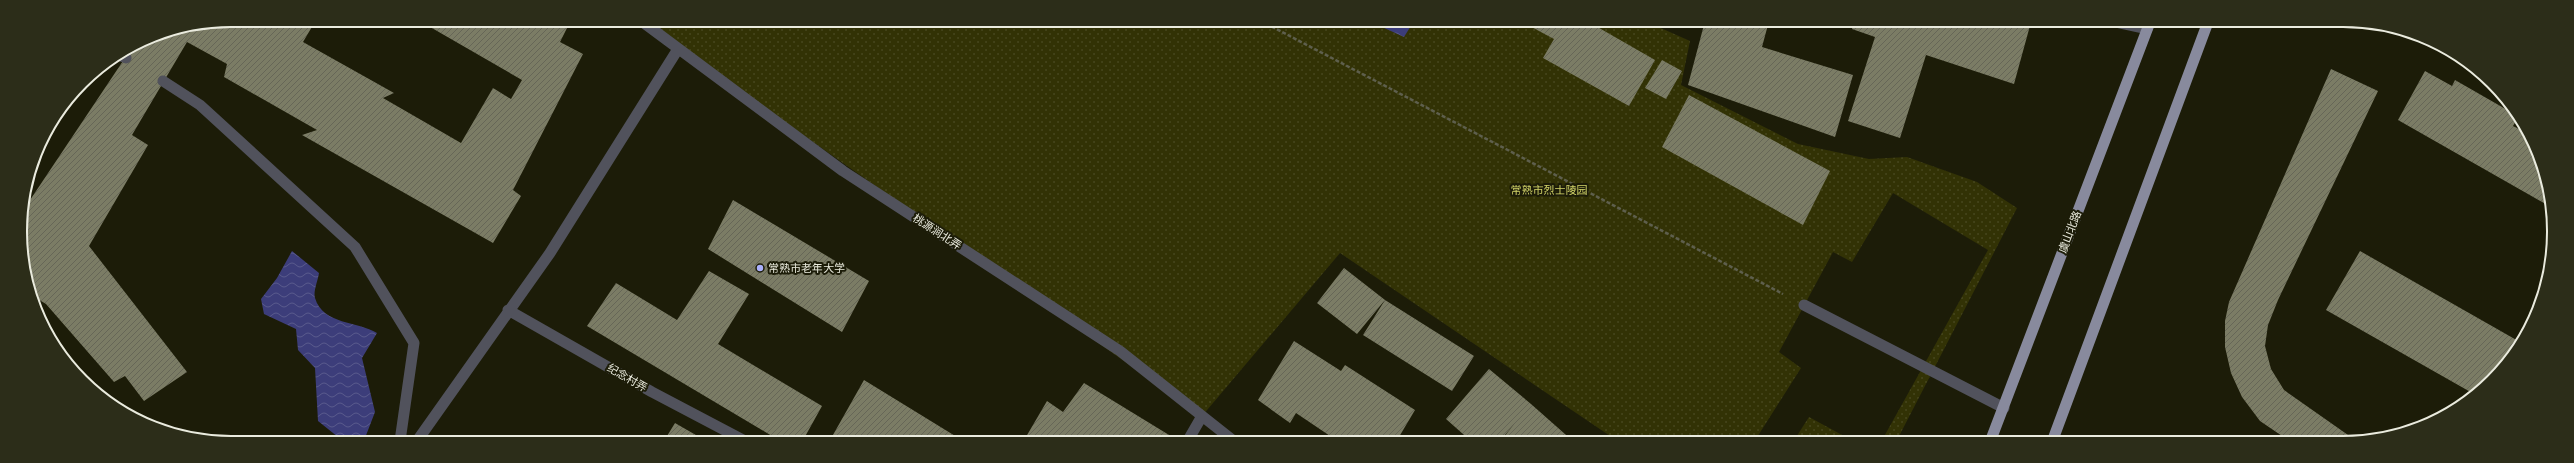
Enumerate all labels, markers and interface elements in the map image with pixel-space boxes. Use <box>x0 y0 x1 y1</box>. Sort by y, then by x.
park label: 常熟市烈士陵园 <box>1511 184 1588 196</box>
street label: 虞山北路 <box>2056 209 2083 255</box>
street label: 桃源涧北弄 <box>911 212 964 252</box>
place label: 常熟市老年大学 <box>768 262 845 274</box>
marker: 常熟市老年大学 <box>755 263 765 273</box>
street label: 纪念村弄 <box>605 361 649 394</box>

